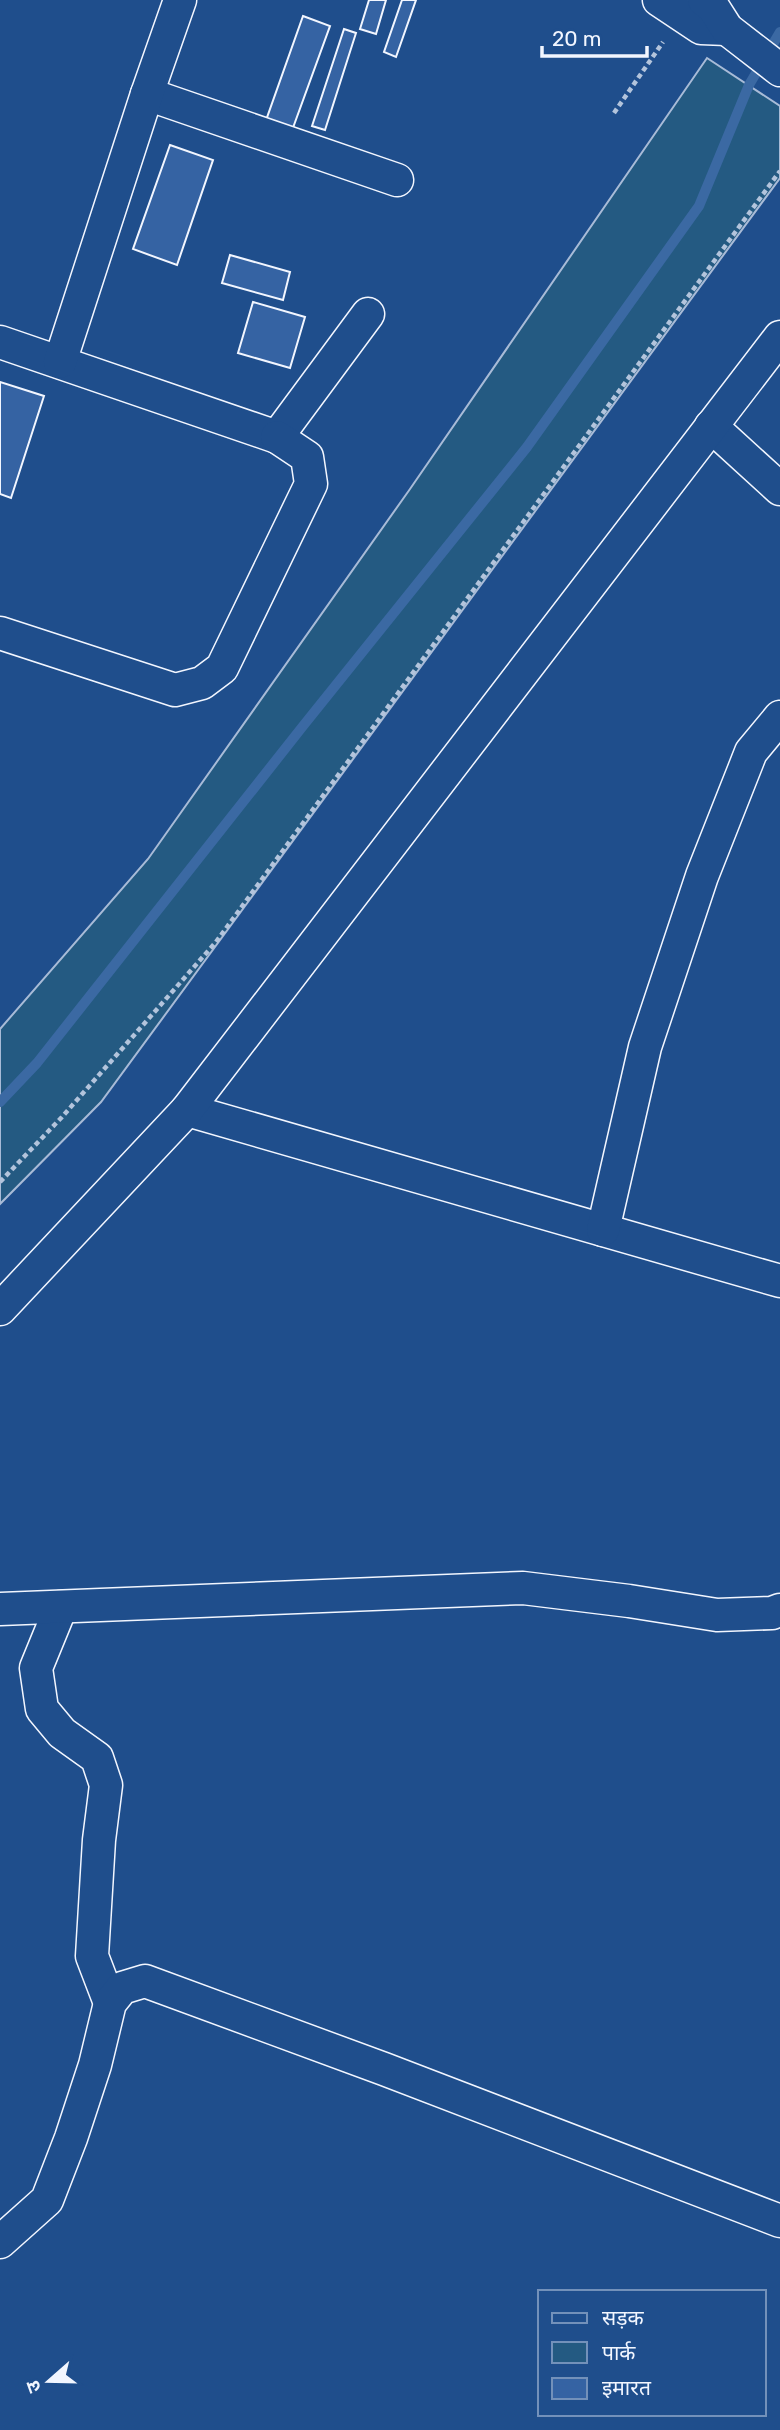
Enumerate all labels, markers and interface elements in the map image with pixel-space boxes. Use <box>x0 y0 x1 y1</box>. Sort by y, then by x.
scale bar <box>542 14 647 58</box>
text: 20 m <box>552 26 601 51</box>
legend <box>538 2290 766 2416</box>
text: सड़क <box>602 2305 644 2330</box>
text: पार्क <box>602 2340 636 2365</box>
north arrow <box>14 2346 84 2416</box>
text: इमारत <box>602 2375 652 2400</box>
text: उ <box>20 2377 46 2396</box>

